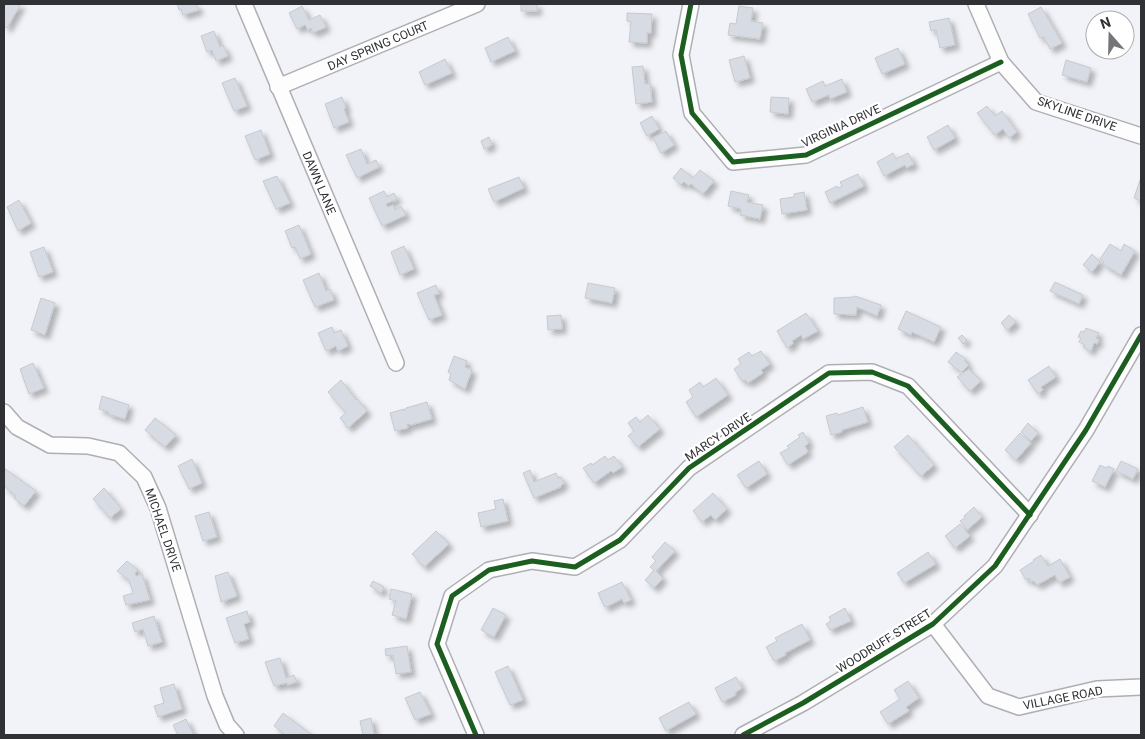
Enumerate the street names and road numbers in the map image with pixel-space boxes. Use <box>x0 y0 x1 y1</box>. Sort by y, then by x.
street label: DAY SPRING COURT <box>325 18 431 74</box>
street label: SKYLINE DRIVE <box>1036 94 1119 134</box>
street label: VIRGINIA DRIVE <box>799 102 883 150</box>
street label: DAWN LANE <box>299 149 339 217</box>
street label: MARCY DRIVE <box>682 410 754 464</box>
street label: MICHAEL DRIVE <box>142 486 184 574</box>
street label: WOODRUFF STREET <box>834 606 934 676</box>
street label: VILLAGE ROAD <box>1022 683 1104 713</box>

